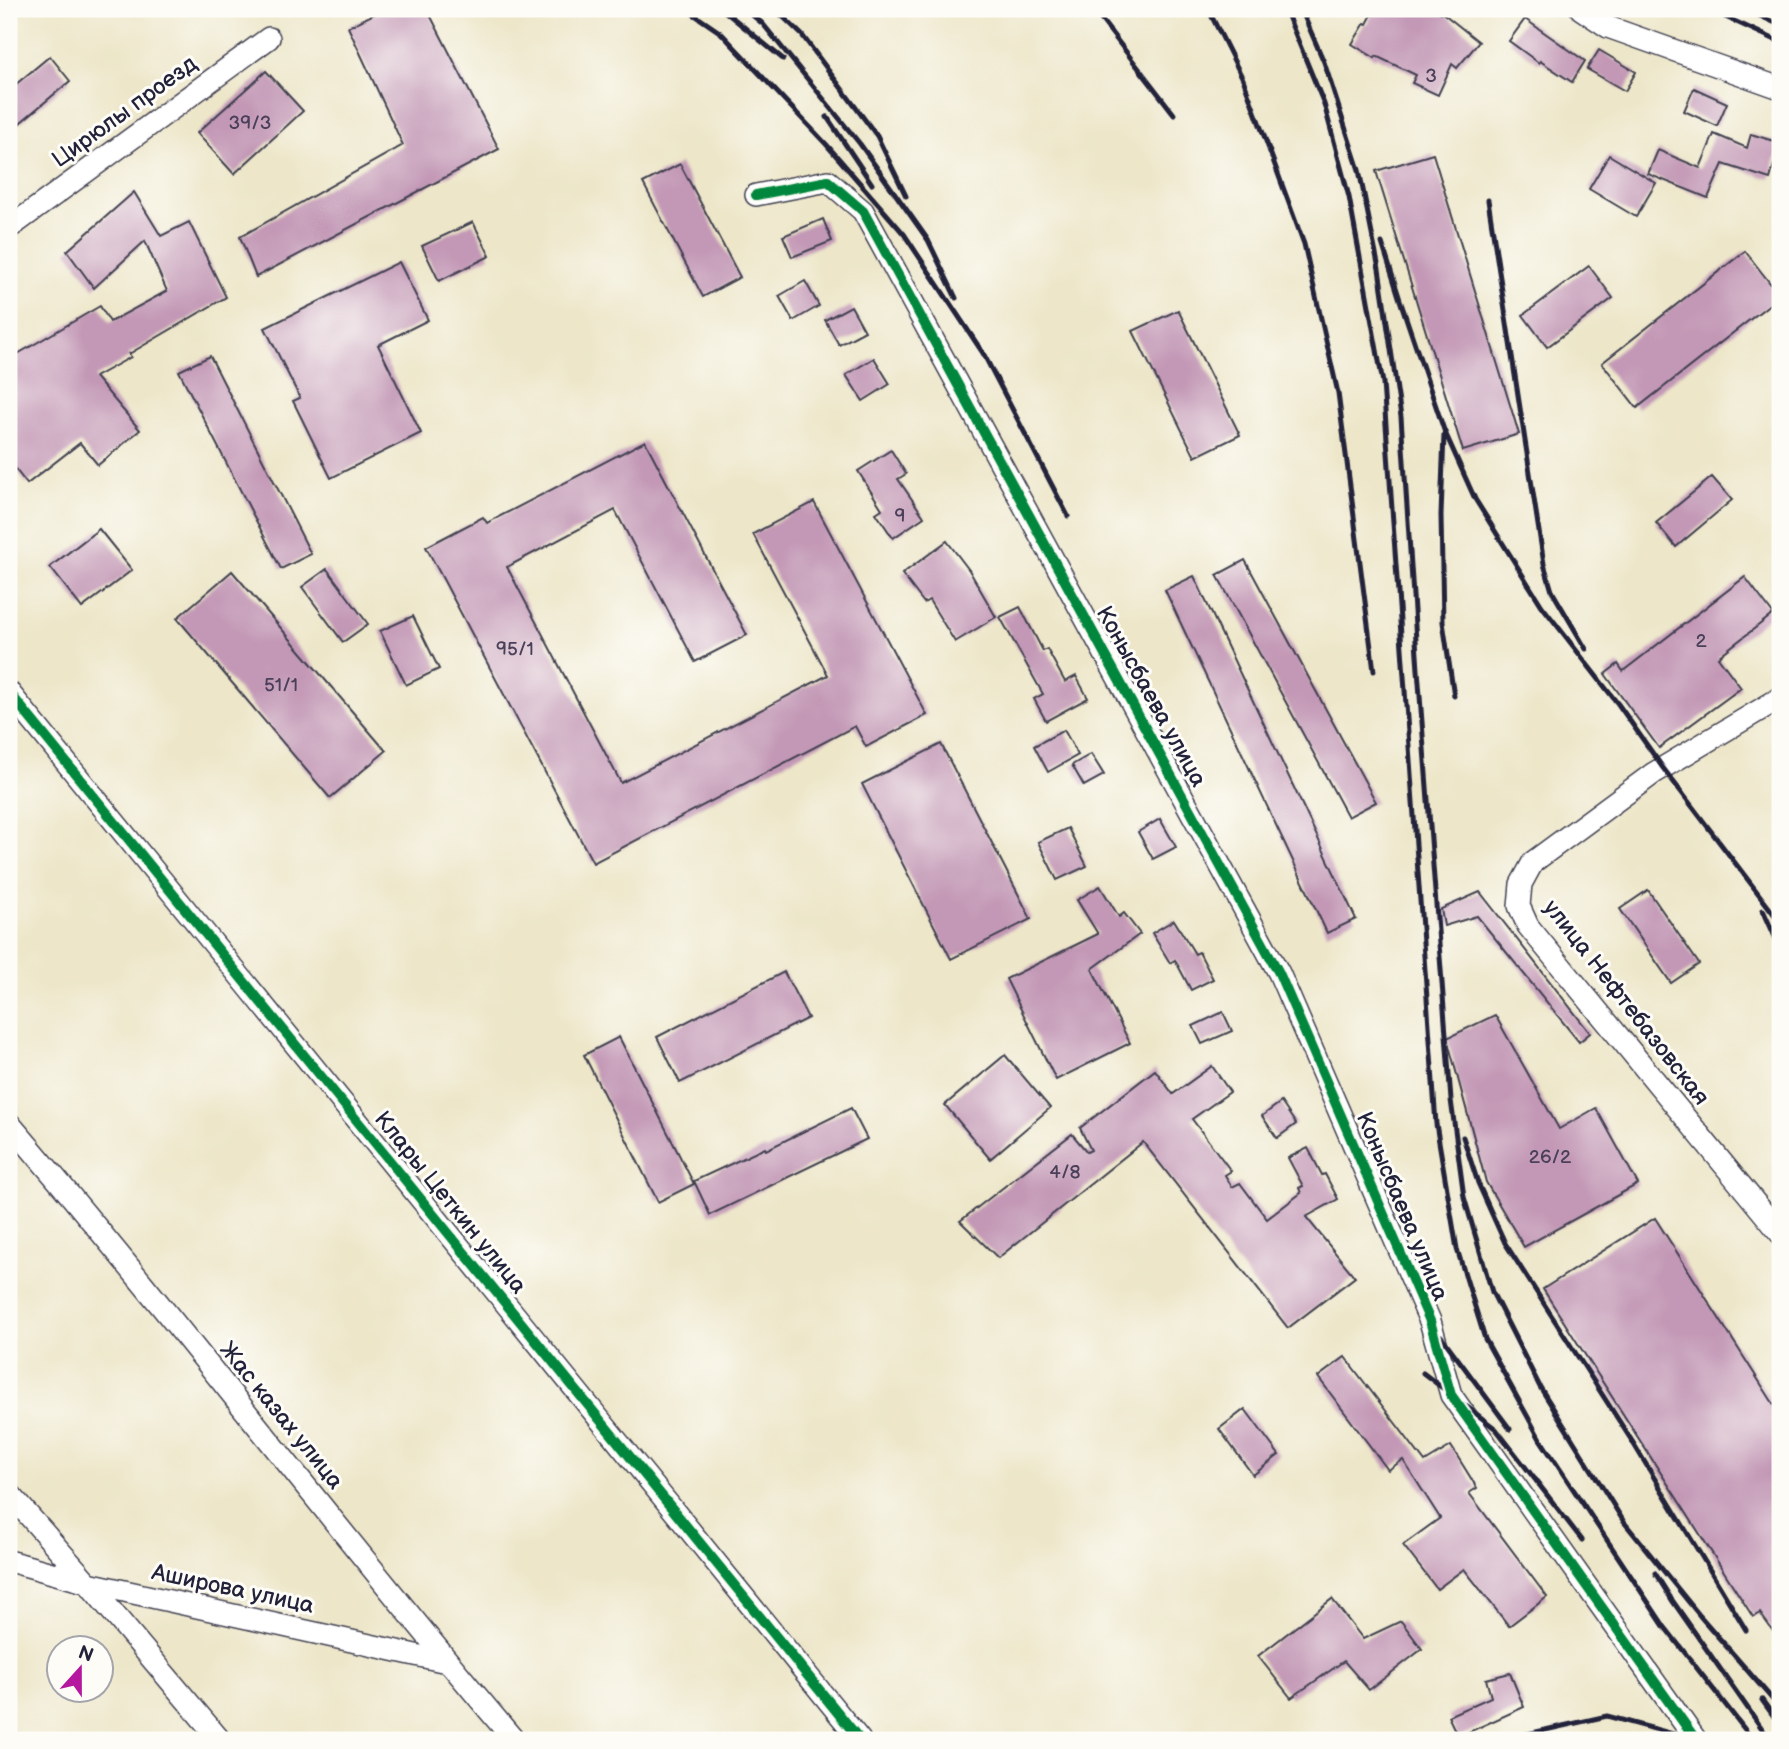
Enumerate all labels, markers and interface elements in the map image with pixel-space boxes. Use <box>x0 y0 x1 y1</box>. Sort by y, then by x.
street label: Цирюлы проезд <box>47 50 203 174</box>
house number: 3 <box>1425 65 1437 88</box>
house number: 39/3 <box>229 112 271 135</box>
house number: 9 <box>895 505 905 528</box>
street label: Конысбаева улица <box>1090 601 1213 792</box>
house number: 2 <box>1695 630 1707 653</box>
house number: 95/1 <box>496 638 534 661</box>
house number: 51/1 <box>264 674 298 697</box>
street label: улица Нефтебазовская <box>1537 894 1715 1111</box>
street label: Клары Цеткин улица <box>368 1106 533 1300</box>
street label: Конысбаева улица <box>1350 1108 1455 1305</box>
house number: 26/2 <box>1529 1146 1572 1169</box>
house number: 4/8 <box>1049 1161 1081 1184</box>
street label: Жас казах улица <box>213 1336 349 1495</box>
street label: Аширова улица <box>148 1558 317 1620</box>
north arrow <box>46 1634 116 1704</box>
text: N <box>75 1641 96 1668</box>

